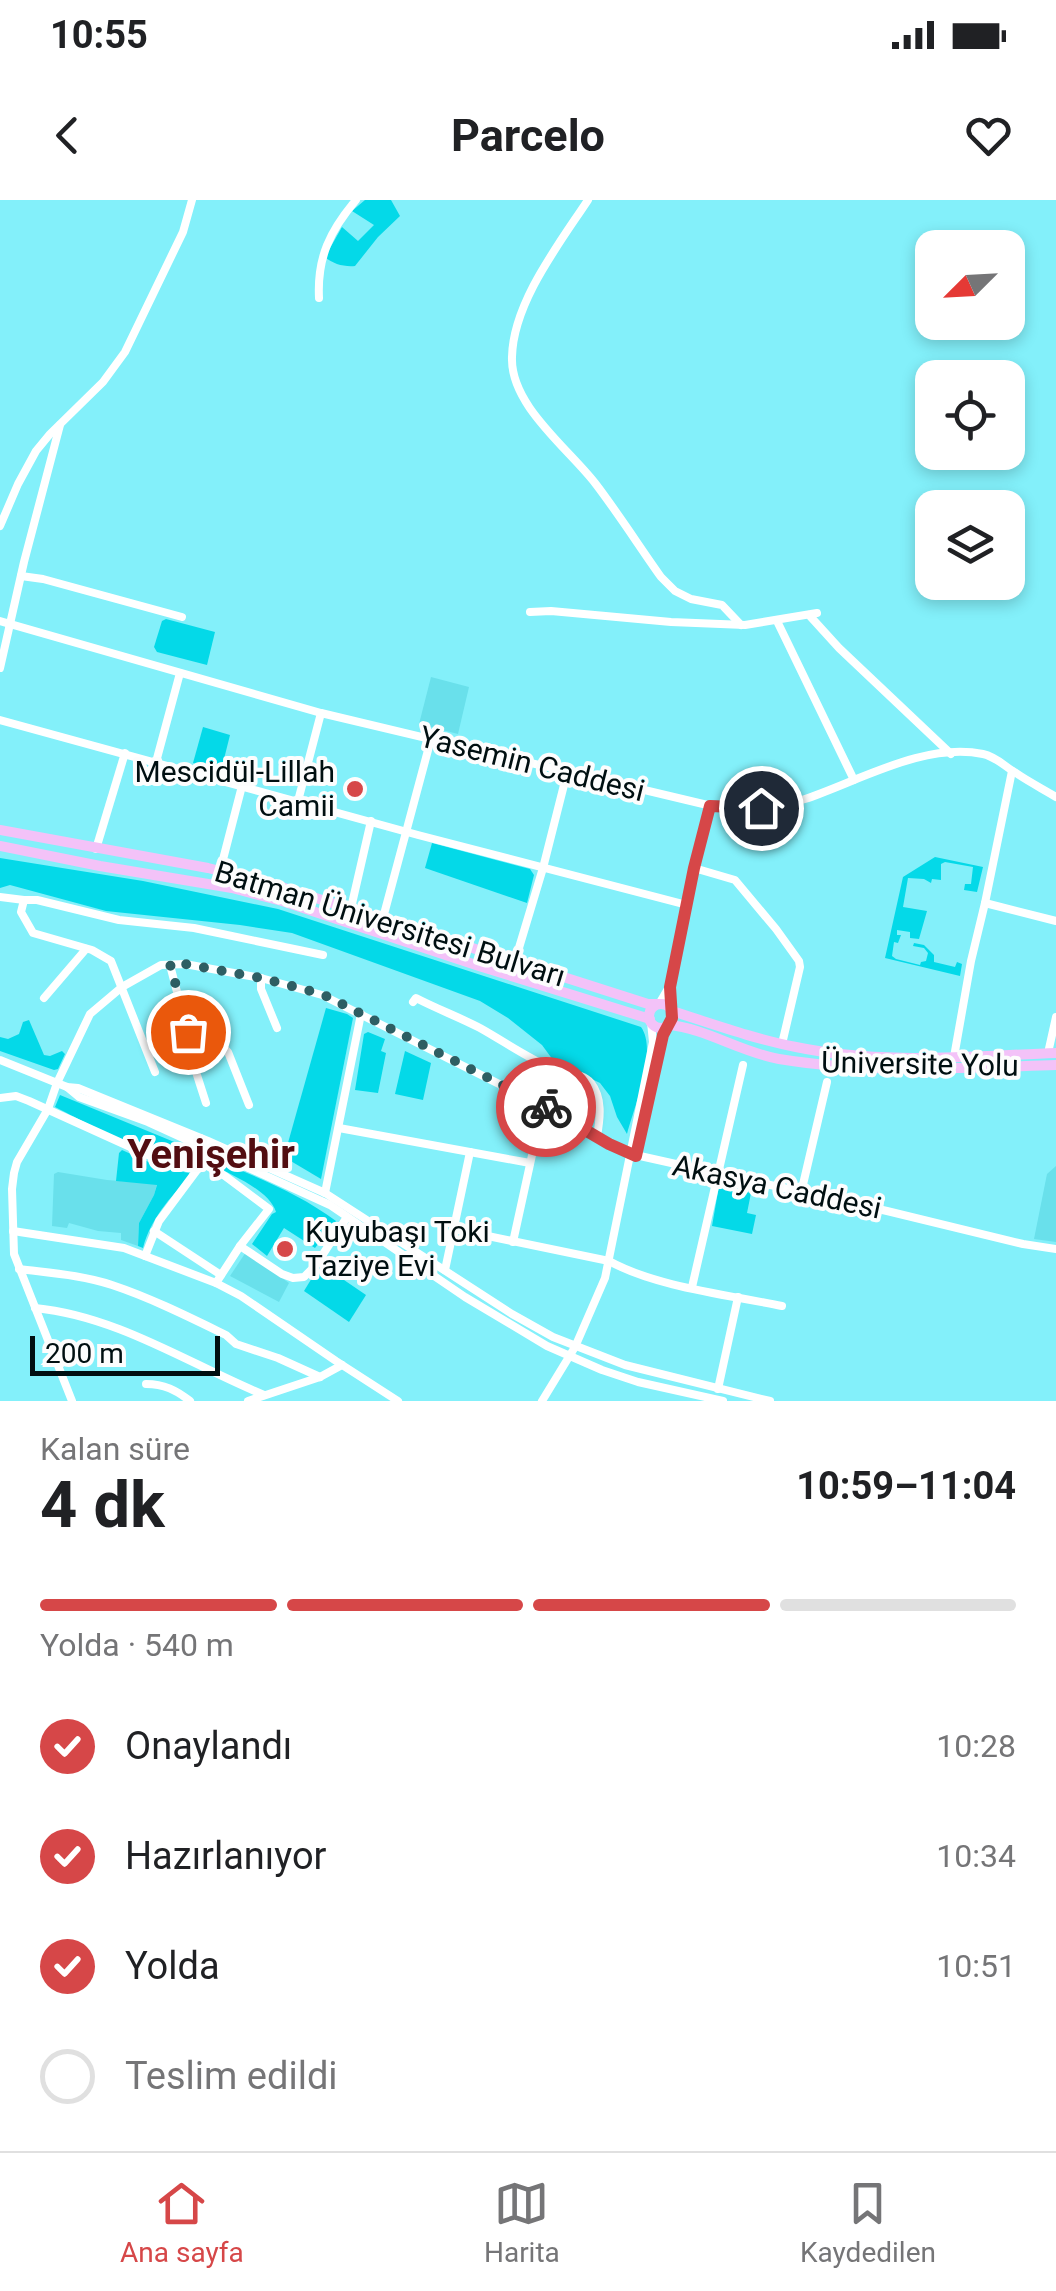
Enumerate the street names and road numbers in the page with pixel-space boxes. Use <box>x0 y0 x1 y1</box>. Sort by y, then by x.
street label: Yasemin Caddesi <box>416 719 648 808</box>
street label: Batman Üniversitesi Bulvarı <box>211 853 570 994</box>
street label: Üniversite Yolu <box>821 1044 1019 1083</box>
street label: Akasya Caddesi <box>669 1147 885 1226</box>

